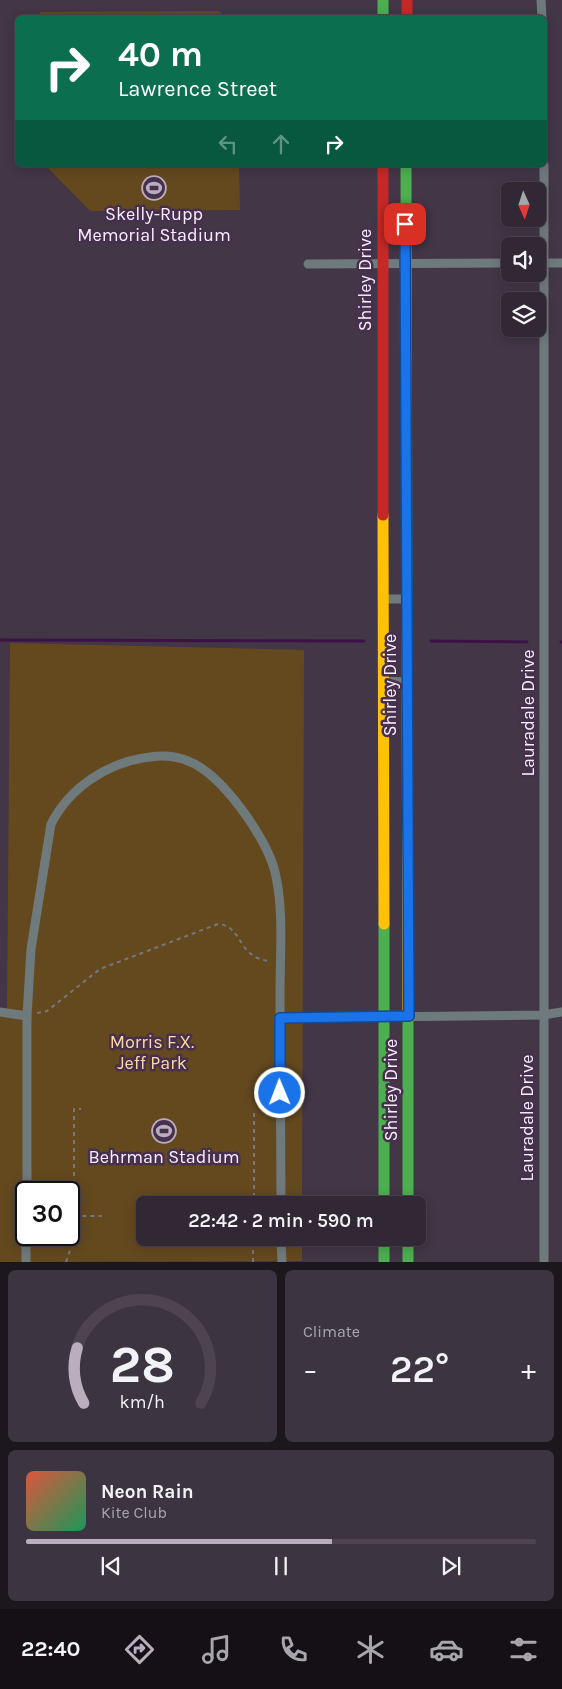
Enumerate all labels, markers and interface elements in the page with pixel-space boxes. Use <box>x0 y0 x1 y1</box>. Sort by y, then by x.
text: 40 m <box>118 34 203 75</box>
icon: right <box>35 35 100 100</box>
text: Lawrence Street <box>118 76 277 102</box>
icon: left <box>214 130 242 158</box>
icon: ahead <box>267 130 295 158</box>
icon: right <box>320 130 348 158</box>
sports icon: Skelly-Rupp Memorial Stadium <box>141 175 167 201</box>
north arrow <box>501 182 546 228</box>
map controls <box>501 182 546 337</box>
place label: Skelly-Rupp Memorial Stadium <box>77 203 231 246</box>
pin <box>384 203 426 245</box>
icon: arrive <box>391 210 419 238</box>
street label: Shirley Drive <box>354 229 376 331</box>
button: sound <box>501 237 546 282</box>
button: layers <box>501 292 546 337</box>
street label: Shirley Drive <box>379 634 401 736</box>
street label: Lauradale Drive <box>517 650 539 776</box>
park label: Morris F.X. Jeff Park <box>110 1031 194 1074</box>
street label: Shirley Drive <box>380 1039 402 1141</box>
street label: Lauradale Drive <box>516 1055 538 1181</box>
position arrow <box>253 1066 305 1118</box>
sports icon: Behrman Stadium <box>151 1118 177 1144</box>
place label: Behrman Stadium <box>88 1146 240 1168</box>
speed limit sign: 30 <box>15 1181 80 1246</box>
text: 22:42 · 2 min · 590 m <box>188 1210 374 1232</box>
text: Climate <box>303 1322 360 1341</box>
text: 28 <box>110 1334 175 1395</box>
text: 22° <box>390 1347 449 1392</box>
text: − <box>303 1353 318 1386</box>
text: + <box>521 1353 536 1386</box>
text: km/h <box>120 1392 165 1413</box>
text: Neon Rain <box>101 1481 194 1503</box>
text: Kite Club <box>101 1503 167 1522</box>
icon: previous <box>97 1552 125 1580</box>
icon: pause <box>267 1552 295 1580</box>
icon: next <box>437 1552 465 1580</box>
icon: directions <box>122 1632 157 1667</box>
icon: music <box>199 1632 234 1667</box>
icon: phone <box>276 1632 311 1667</box>
icon: climate <box>353 1632 388 1667</box>
icon: car <box>429 1632 464 1667</box>
icon: filters <box>506 1632 541 1667</box>
text: 22:40 <box>21 1636 80 1662</box>

